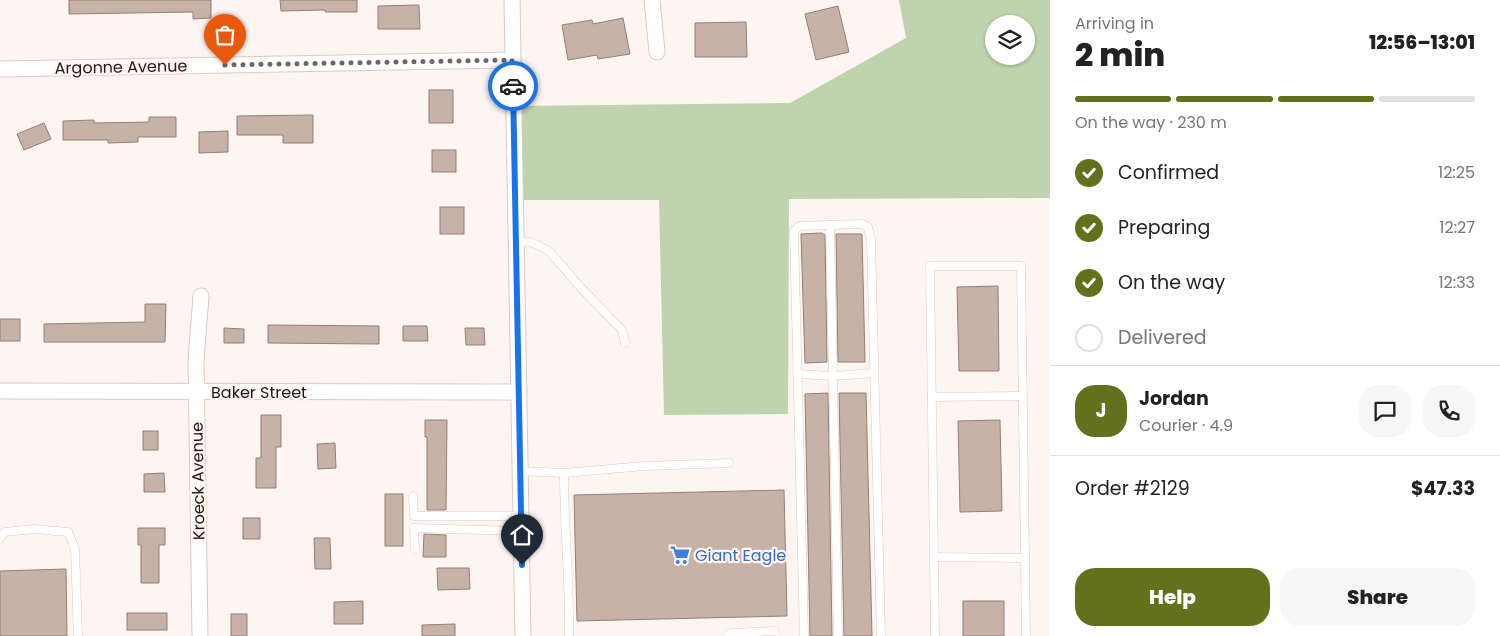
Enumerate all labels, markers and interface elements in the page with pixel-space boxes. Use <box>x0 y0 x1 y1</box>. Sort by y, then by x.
text: Arriving in <box>1075 12 1154 35</box>
pin <box>204 14 246 65</box>
map controls <box>985 15 1035 65</box>
button: layers <box>985 15 1035 65</box>
icon: bag <box>211 21 239 49</box>
text: 12:56–13:01 <box>1369 29 1475 56</box>
text: 2 min <box>1075 32 1165 77</box>
street label: Argonne Avenue <box>55 54 188 80</box>
courier <box>488 61 538 111</box>
icon: car <box>499 72 527 100</box>
text: On the way · 230 m <box>1075 111 1227 134</box>
icon: check <box>1075 159 1103 187</box>
text: Confirmed <box>1118 159 1219 186</box>
text: 12:25 <box>1438 161 1475 184</box>
icon: check <box>1075 214 1103 242</box>
text: Preparing <box>1118 214 1210 241</box>
text: 12:27 <box>1439 216 1475 239</box>
icon: check <box>1075 269 1103 297</box>
text: On the way <box>1118 269 1225 296</box>
text: 12:33 <box>1438 271 1475 294</box>
text: Delivered <box>1118 324 1207 351</box>
street label: Baker Street <box>211 381 307 404</box>
text: Jordan <box>1139 385 1209 412</box>
button: chat <box>1359 385 1411 437</box>
button: phone <box>1423 385 1475 437</box>
text: J <box>1096 397 1106 424</box>
text: Courier · 4.9 <box>1139 414 1233 437</box>
street label: Kroeck Avenue <box>185 422 211 540</box>
text: Order #2129 <box>1075 475 1190 502</box>
text: $47.33 <box>1411 475 1475 502</box>
pin <box>501 514 543 565</box>
icon: home <box>508 521 536 549</box>
supermarket icon: Giant Eagle <box>669 544 691 566</box>
place label: Giant Eagle <box>695 544 786 567</box>
button: Help <box>1075 568 1270 626</box>
button: Share <box>1280 568 1475 626</box>

